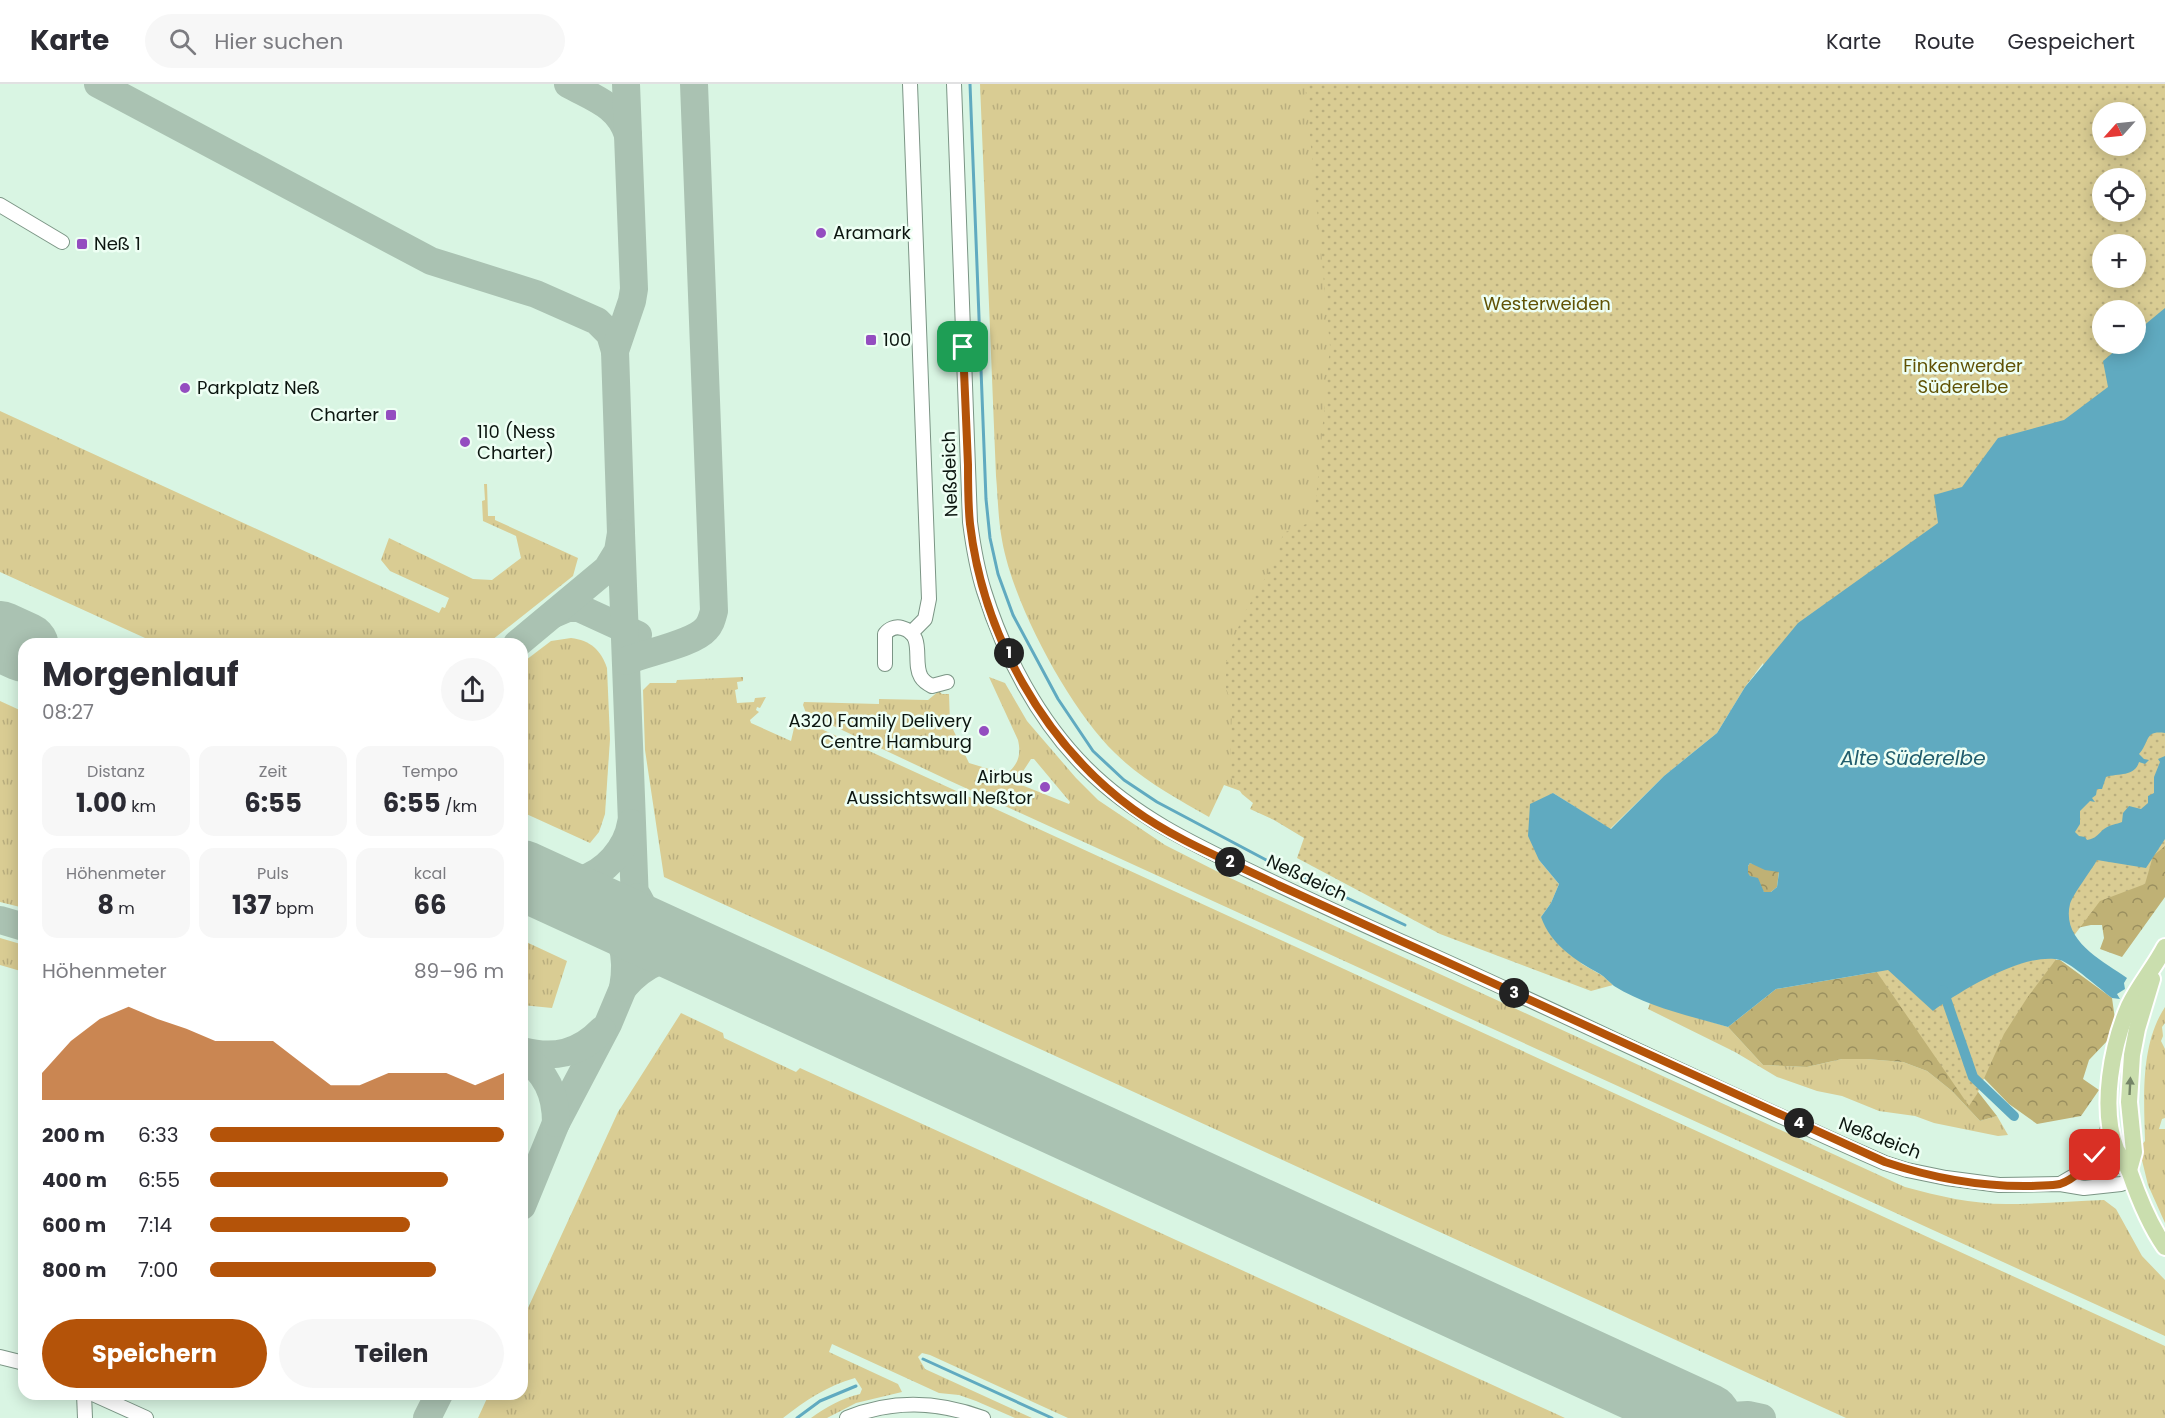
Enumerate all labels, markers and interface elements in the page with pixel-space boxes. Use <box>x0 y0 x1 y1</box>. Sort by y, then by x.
search box <box>145 14 565 68</box>
text: Karte <box>30 21 109 60</box>
icon: search <box>166 25 199 58</box>
text: Hier suchen <box>214 26 343 57</box>
text: Karte <box>1826 27 1881 56</box>
text: Route <box>1914 27 1975 56</box>
text: Gespeichert <box>2008 27 2135 56</box>
north arrow <box>2092 102 2146 156</box>
map controls <box>2092 102 2146 354</box>
button: locate <box>2092 168 2146 222</box>
place label: Aramark <box>833 220 911 245</box>
marker: Aramark <box>814 226 828 240</box>
place label: Neß 1 <box>94 231 141 256</box>
button: + <box>2092 234 2146 288</box>
marker: Neß 1 <box>75 237 89 251</box>
park label: Westerweiden <box>1483 291 1611 316</box>
button: − <box>2092 300 2146 354</box>
pin <box>937 321 988 372</box>
place label: 100 <box>883 327 911 352</box>
icon: arrive <box>946 330 979 363</box>
marker: 100 <box>864 333 878 347</box>
park label: Finkenwerder Süderelbe <box>1903 353 2023 399</box>
place label: Parkplatz Neß <box>197 375 320 400</box>
marker: Parkplatz Neß <box>178 381 192 395</box>
place label: Charter <box>310 402 379 427</box>
marker: Charter <box>384 408 398 422</box>
place label: 110 (Ness Charter) <box>477 419 555 465</box>
street label: Neßdeich <box>936 430 963 518</box>
marker: 110 (Ness Charter) <box>458 435 472 449</box>
pin: 1 <box>994 638 1024 668</box>
text: 1 <box>1006 641 1012 664</box>
text: Morgenlauf <box>42 651 239 698</box>
button: share <box>441 658 504 721</box>
text: 08:27 <box>42 698 94 726</box>
place label: A320 Family Delivery Centre Hamburg <box>788 708 972 754</box>
marker: A320 Family Delivery Centre Hamburg <box>977 724 991 738</box>
water label: Alte Süderelbe <box>1839 744 1986 772</box>
text: Distanz <box>87 760 145 783</box>
text: Zeit <box>259 760 287 783</box>
text: Tempo <box>402 760 458 783</box>
place label: Airbus Aussichtswall Neßtor <box>846 764 1033 810</box>
marker: Airbus Aussichtswall Neßtor <box>1038 780 1052 794</box>
text: 1.00 <box>76 785 127 821</box>
text: 6:55 <box>244 785 302 821</box>
text: 6:55 <box>383 785 441 821</box>
text: km <box>127 795 156 818</box>
text: /km <box>441 795 477 818</box>
pin: 2 <box>1215 847 1245 877</box>
street label: Neßdeich <box>1263 848 1352 907</box>
text: 2 <box>1225 850 1235 873</box>
text: Höhenmeter <box>66 862 166 885</box>
text: Puls <box>257 862 289 885</box>
text: kcal <box>414 862 446 885</box>
text: 8 <box>97 887 114 923</box>
text: 137 <box>232 887 272 923</box>
text: 66 <box>413 887 447 923</box>
text: m <box>114 897 135 920</box>
text: bpm <box>272 897 314 920</box>
text: Höhenmeter <box>42 957 167 985</box>
text: 89–96 m <box>414 957 504 985</box>
pin: 3 <box>1499 978 1529 1008</box>
text: 3 <box>1509 981 1519 1004</box>
one-way arrow <box>2125 1077 2134 1096</box>
pin: 4 <box>1784 1108 1814 1138</box>
street label: Neßdeich <box>1835 1110 1925 1165</box>
text: 4 <box>1794 1111 1804 1134</box>
text: 200 m <box>42 1121 105 1149</box>
text: 6:33 <box>138 1121 179 1149</box>
pin <box>2069 1129 2120 1180</box>
icon: check <box>2078 1138 2111 1171</box>
text: 400 m <box>42 1166 107 1194</box>
text: 6:55 <box>138 1166 180 1194</box>
text: 600 m <box>42 1211 106 1239</box>
text: 7:14 <box>138 1211 172 1239</box>
text: 800 m <box>42 1256 106 1284</box>
text: 7:00 <box>138 1256 178 1284</box>
button: Speichern <box>42 1319 267 1388</box>
button: Teilen <box>279 1319 504 1388</box>

